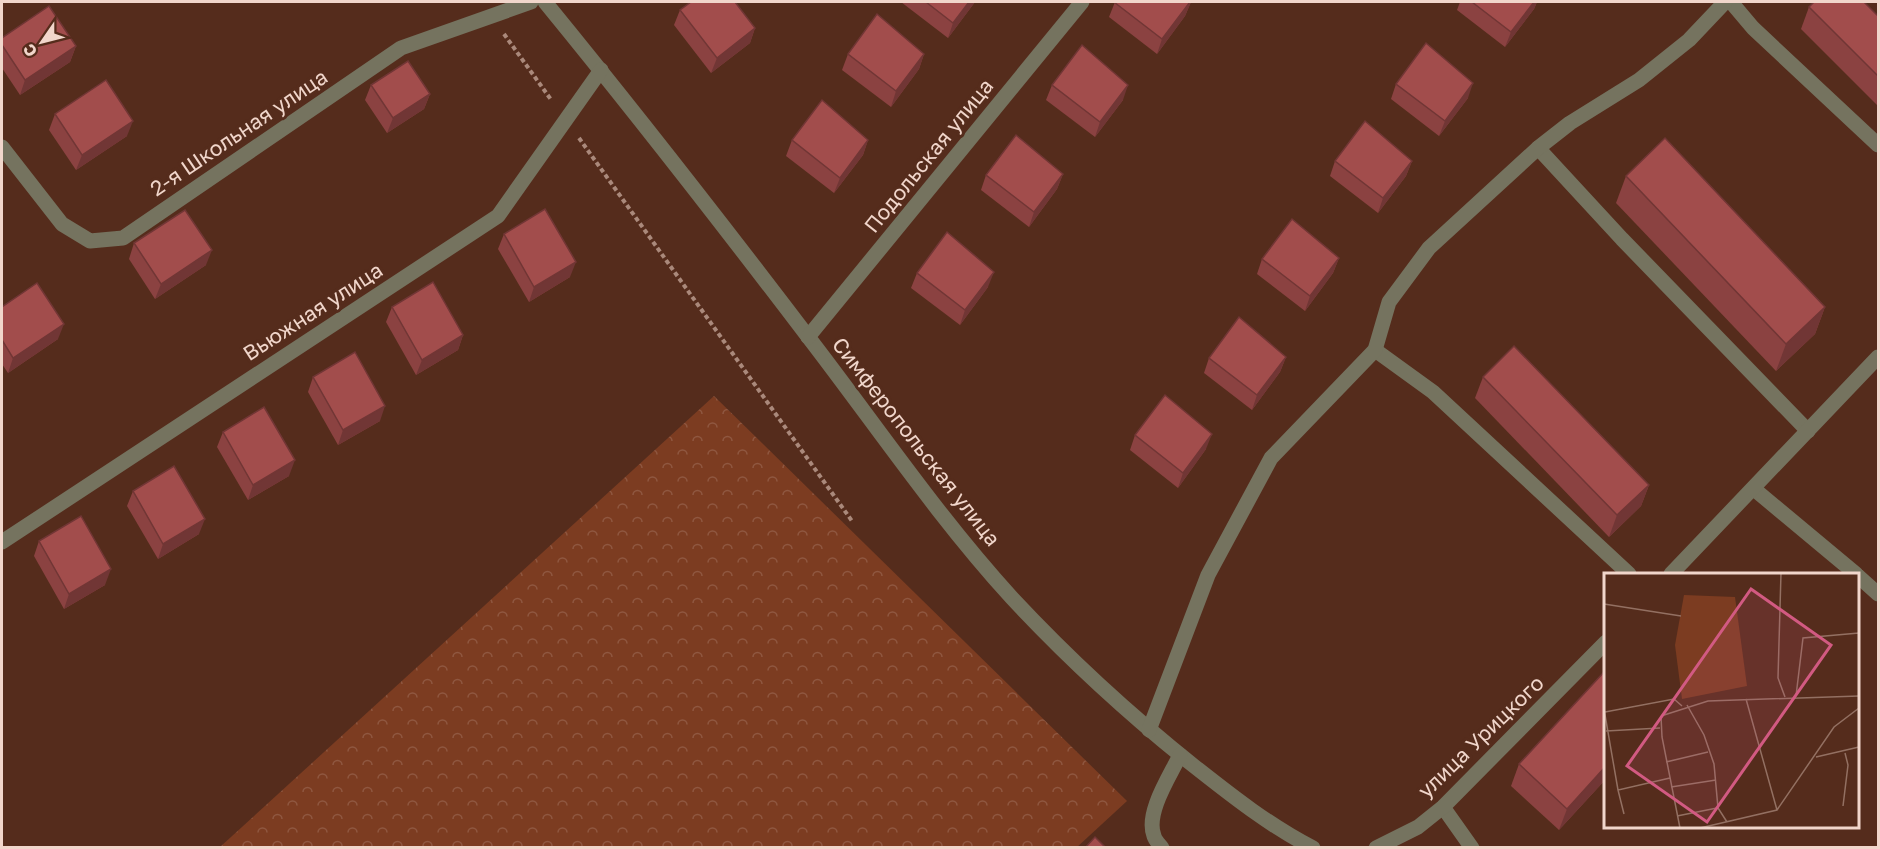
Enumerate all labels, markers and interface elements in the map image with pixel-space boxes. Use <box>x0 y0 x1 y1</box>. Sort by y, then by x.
north arrow <box>12 12 72 72</box>
text: С <box>18 40 41 61</box>
street label: 2-я Школьная улица <box>145 63 332 201</box>
street label: Подольская улица <box>858 73 998 238</box>
street label: Вьюжная улица <box>238 256 387 366</box>
street label: Симферопольская улица <box>827 332 1006 551</box>
inset map <box>1604 573 1859 828</box>
street label: улица Урицкого <box>1412 670 1549 803</box>

